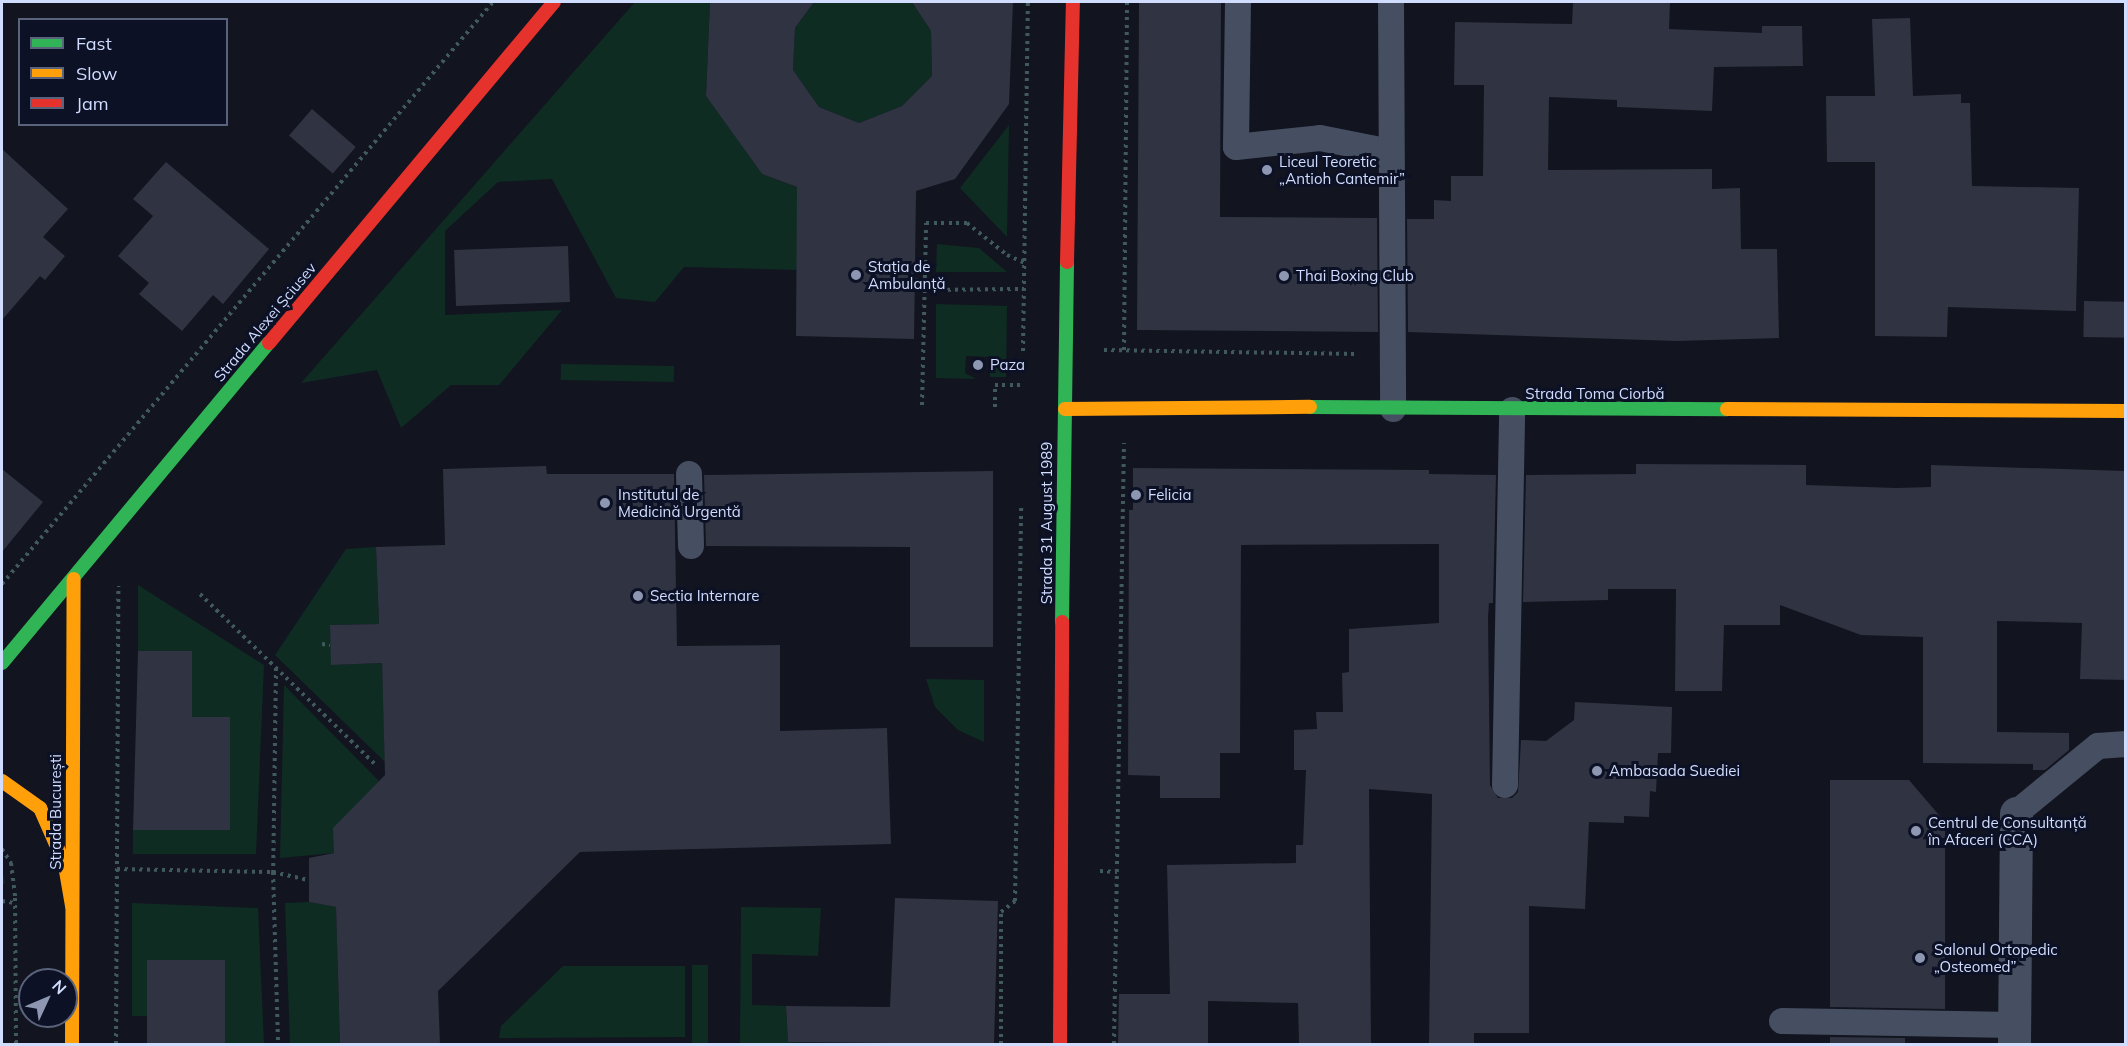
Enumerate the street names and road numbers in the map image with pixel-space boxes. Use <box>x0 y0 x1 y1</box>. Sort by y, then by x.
street label: Strada Alexei Șciusev <box>210 259 320 385</box>
street label: Strada Toma Ciorbă <box>1525 385 1665 403</box>
street label: Strada 31 August 1989 <box>1038 442 1056 604</box>
street label: Strada București <box>47 754 65 870</box>

